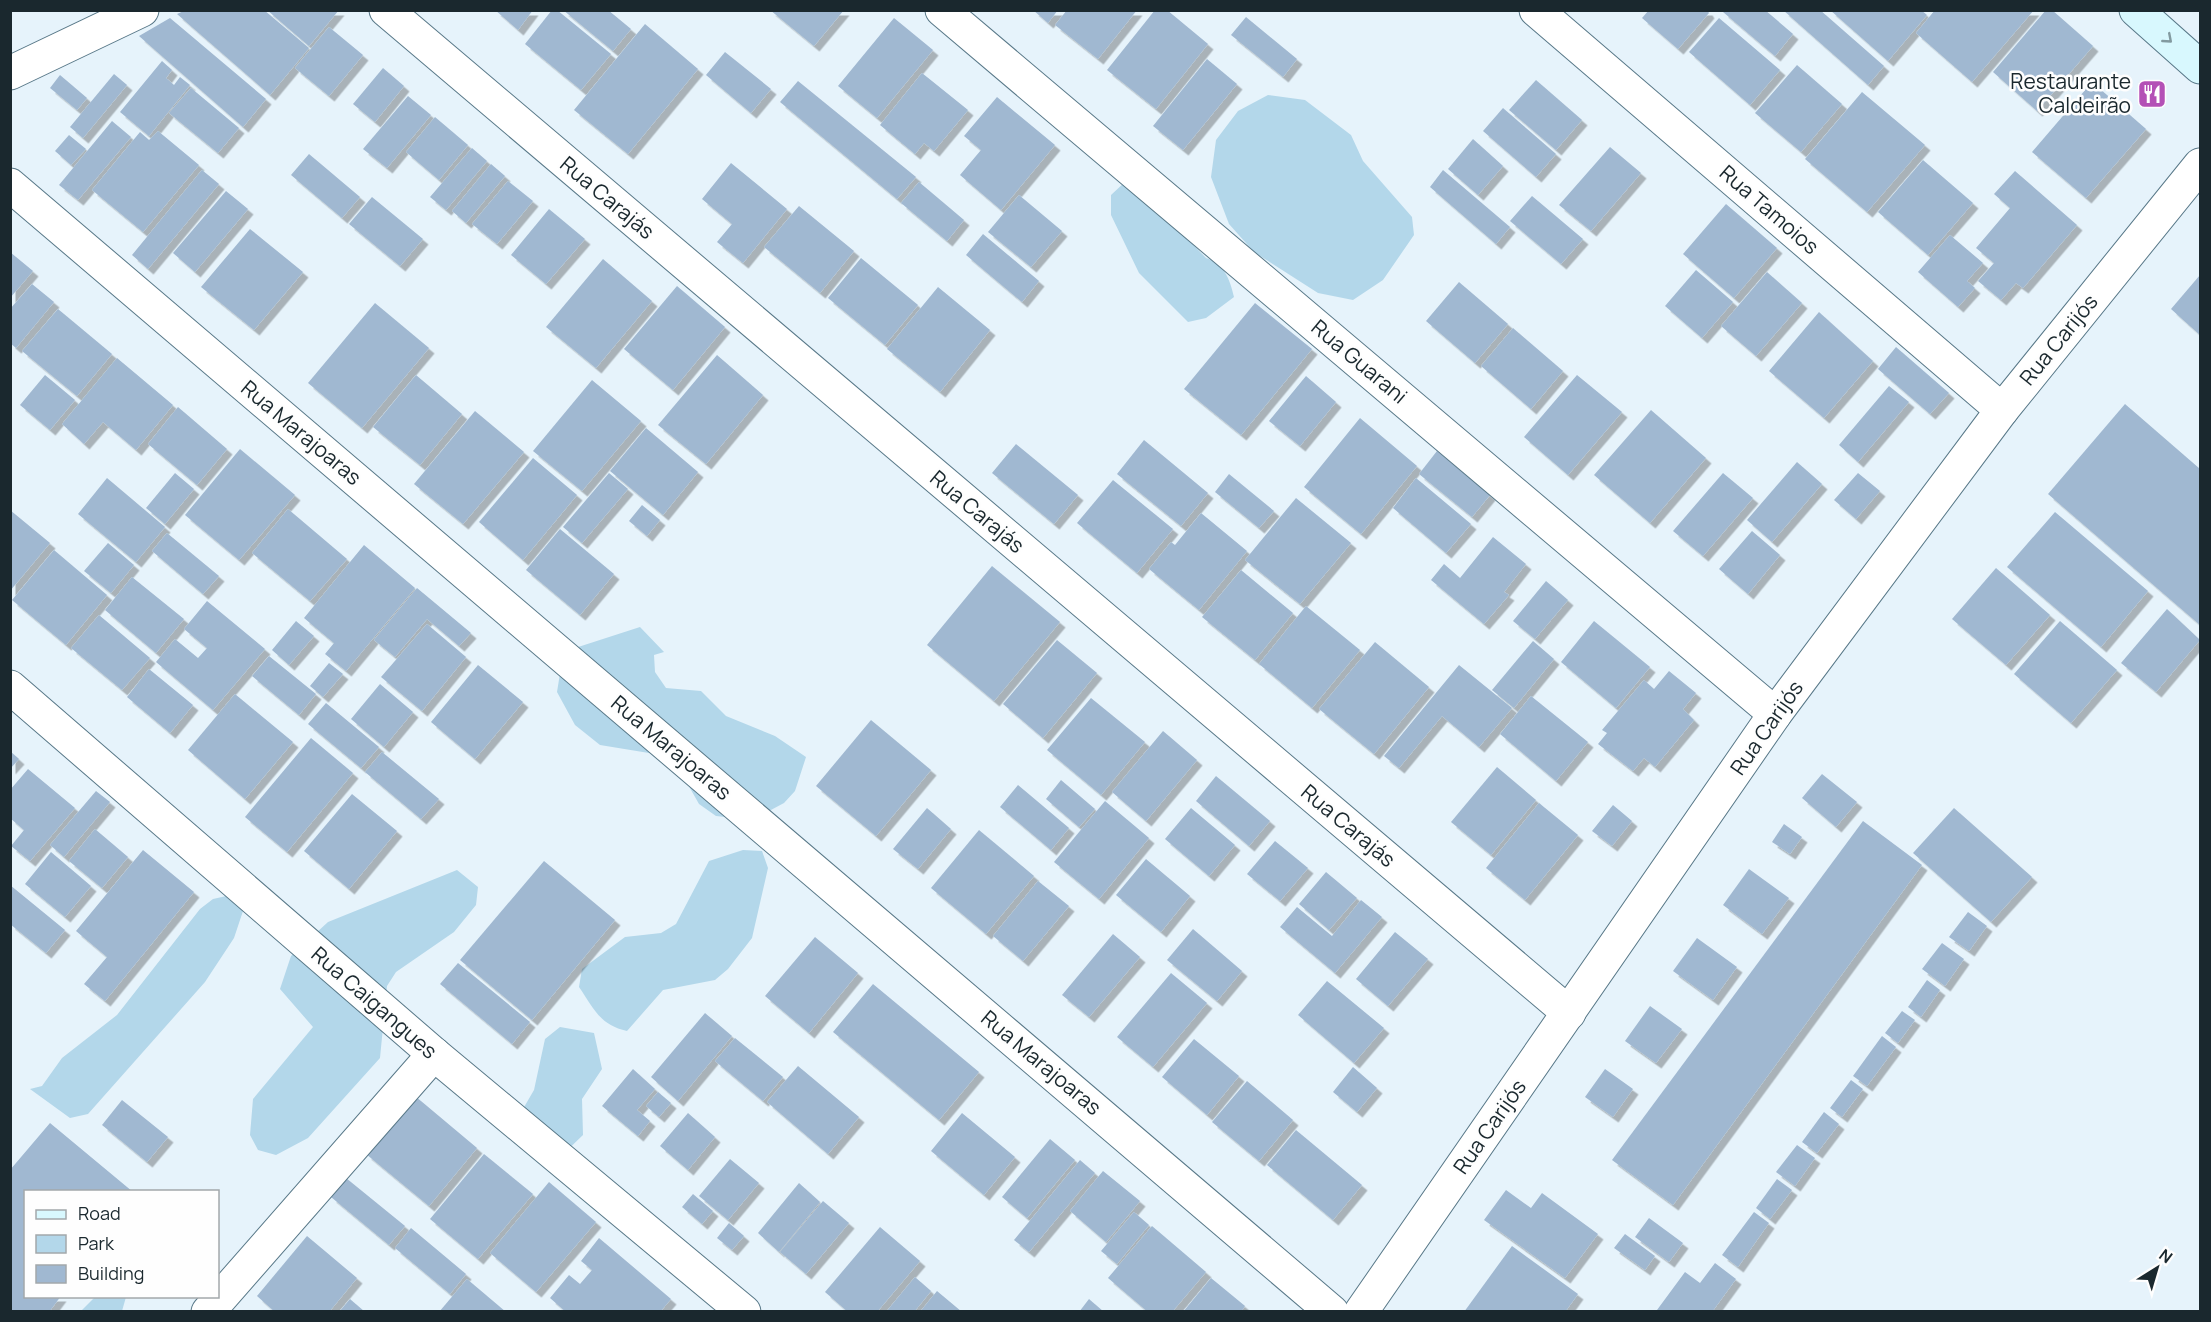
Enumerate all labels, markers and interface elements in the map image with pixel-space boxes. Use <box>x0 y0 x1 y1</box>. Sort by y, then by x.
one-way arrow <box>2161 32 2172 43</box>
place label: Restaurante Caldeirão <box>2010 67 2131 119</box>
restaurant icon: Restaurante Caldeirão <box>2136 78 2168 110</box>
street label: Rua Carajás <box>555 150 661 245</box>
street label: Rua Tamoios <box>1714 158 1825 260</box>
street label: Rua Carijós <box>2013 288 2104 391</box>
street label: Rua Guarani <box>1306 313 1413 409</box>
street label: Rua Marajoaras <box>236 374 368 491</box>
street label: Rua Carajás <box>925 464 1031 559</box>
street label: Rua Carijós <box>1723 675 1809 780</box>
street label: Rua Marajoaras <box>606 689 738 806</box>
street label: Rua Carajás <box>1296 778 1402 873</box>
street label: Rua Caigangues <box>306 940 443 1065</box>
street label: Rua Marajoaras <box>976 1004 1108 1121</box>
street label: Rua Carijós <box>1446 1074 1532 1179</box>
legend <box>24 1190 219 1298</box>
text: Road <box>78 1201 121 1225</box>
text: Park <box>78 1231 115 1255</box>
north arrow <box>2127 1238 2187 1298</box>
text: N <box>2155 1244 2177 1268</box>
text: Building <box>78 1261 144 1285</box>

